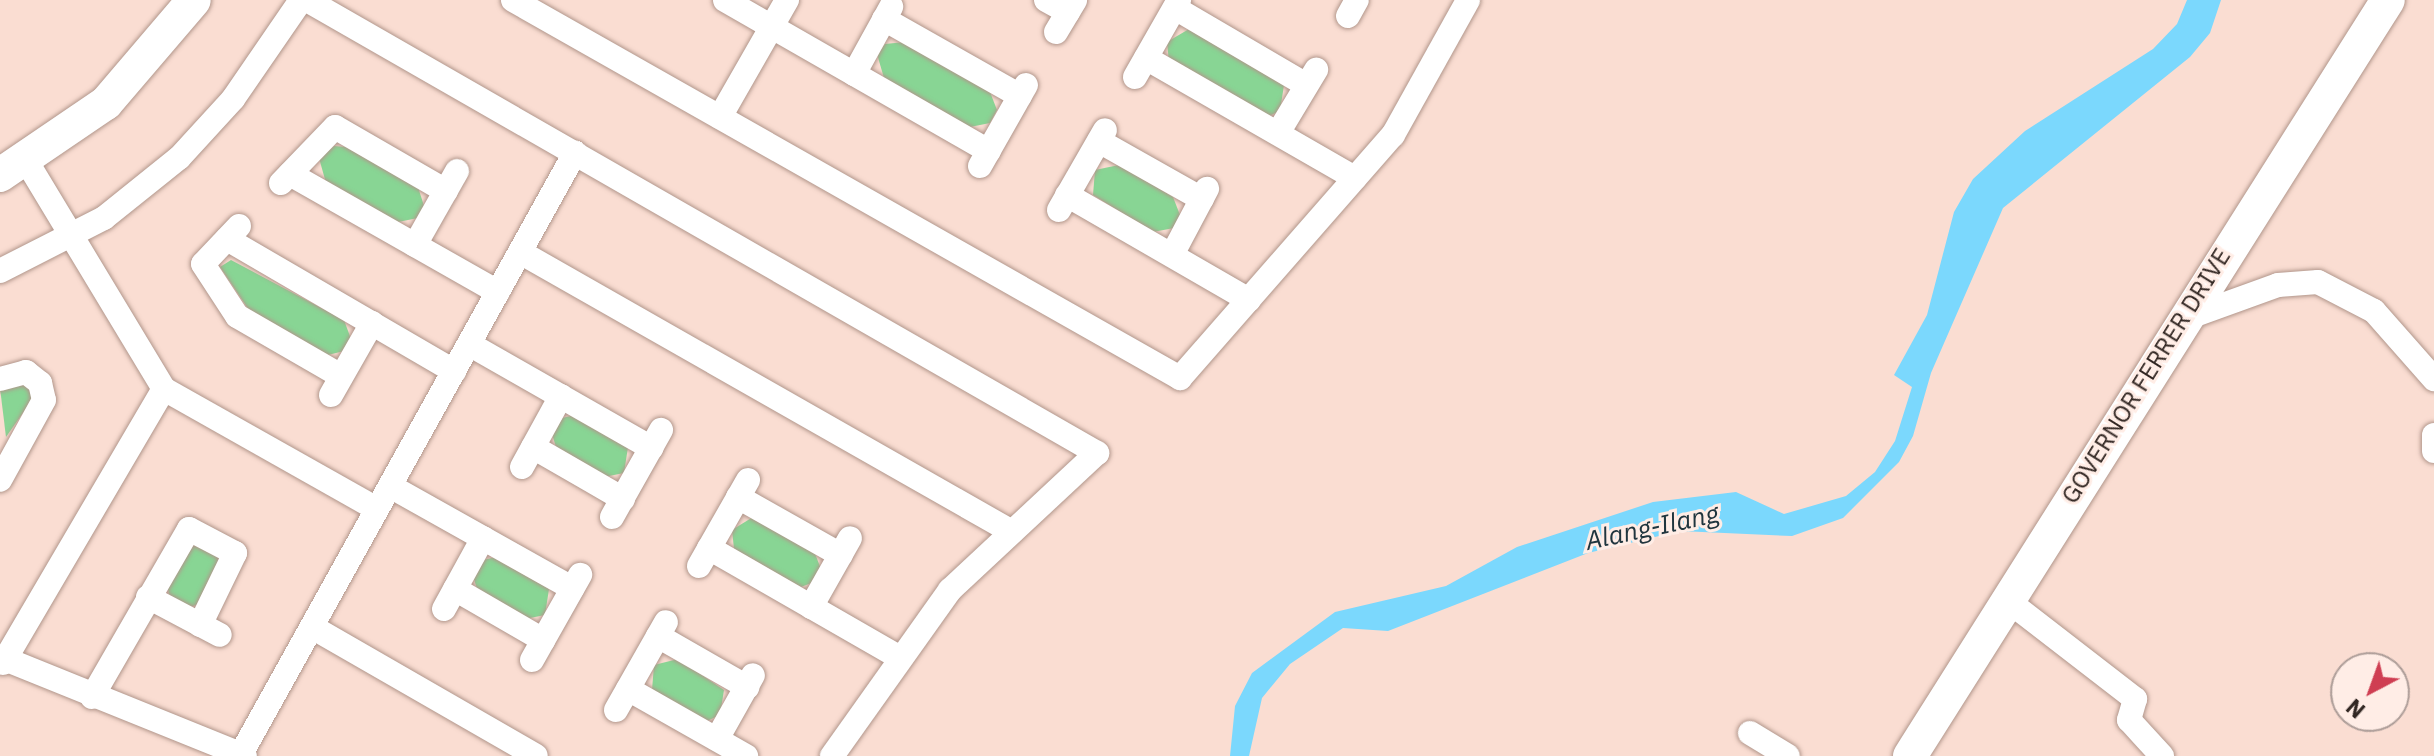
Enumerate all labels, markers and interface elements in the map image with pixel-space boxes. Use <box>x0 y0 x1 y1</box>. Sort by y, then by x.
street label: GOVERNOR FERRER DRIVE <box>2056 243 2236 509</box>
water label: Alang-Ilang <box>1583 498 1721 556</box>
north arrow <box>2330 652 2410 732</box>
text: N <box>2340 693 2371 725</box>

